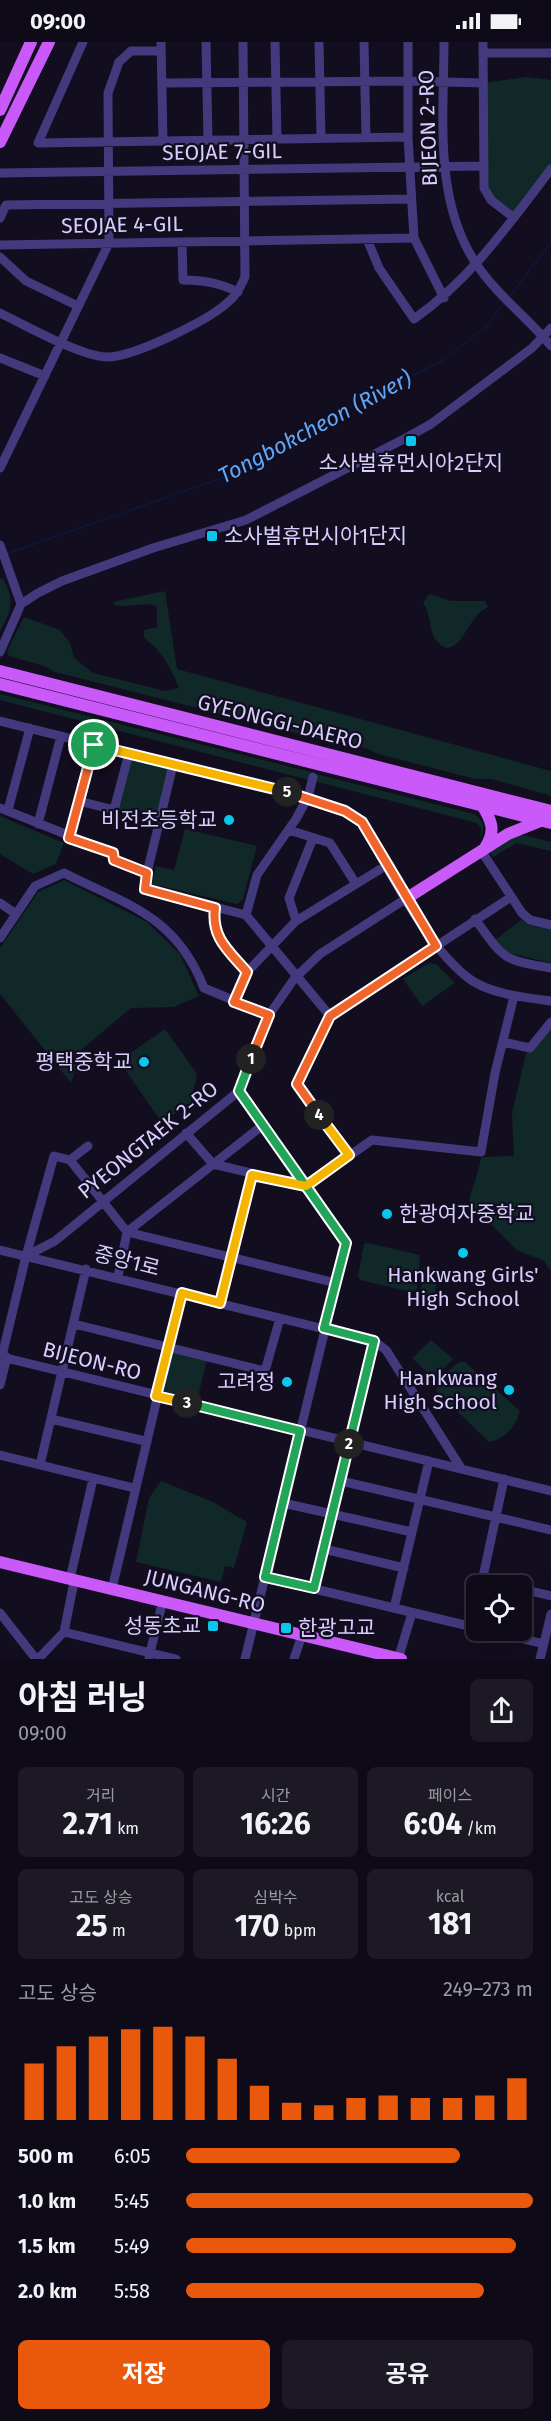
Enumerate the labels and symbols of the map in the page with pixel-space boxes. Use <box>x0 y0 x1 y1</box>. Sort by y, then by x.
street label: BIJEON 2-RO <box>413 69 443 187</box>
street label: SEOJAE 7-GIL <box>162 138 283 166</box>
street label: SEOJAE 4-GIL <box>61 211 184 239</box>
water label: Tongbokcheon (River) <box>214 365 416 489</box>
marker: 소사벌휴먼시아2단지 <box>404 434 418 448</box>
place label: 소사벌휴먼시아2단지 <box>319 450 503 476</box>
place label: 소사벌휴먼시아1단지 <box>224 523 407 549</box>
marker: 소사벌휴먼시아1단지 <box>205 529 219 543</box>
street label: GYEONGGI-DAERO <box>195 689 365 755</box>
pin <box>68 719 119 770</box>
pin: 5 <box>272 777 302 807</box>
place label: 비전초등학교 <box>101 807 217 833</box>
marker: 비전초등학교 <box>222 813 236 827</box>
pin: 1 <box>236 1044 266 1074</box>
place label: 평택중학교 <box>35 1049 132 1075</box>
marker: 평택중학교 <box>137 1055 151 1069</box>
street label: PYEONGTAEK 2-RO <box>73 1076 223 1204</box>
pin: 4 <box>304 1100 334 1130</box>
place label: 한광여자중학교 <box>399 1201 534 1227</box>
marker: 한광여자중학교 <box>380 1207 394 1221</box>
street label: 중앙1로 <box>91 1240 163 1282</box>
marker: Hankwang Girls' High School <box>456 1246 470 1260</box>
place label: Hankwang Girls' High School <box>387 1262 539 1312</box>
street label: BIJEON-RO <box>40 1336 144 1386</box>
place label: Hankwang High School <box>384 1365 497 1415</box>
place label: 고려정 <box>217 1369 275 1395</box>
marker: 고려정 <box>280 1375 294 1389</box>
marker: Hankwang High School <box>502 1383 516 1397</box>
pin: 3 <box>172 1388 202 1418</box>
pin: 2 <box>334 1429 364 1459</box>
street label: JUNGANG-RO <box>142 1564 268 1618</box>
place label: 성동초교 <box>124 1613 201 1639</box>
place label: 한광고교 <box>298 1615 375 1641</box>
marker: 성동초교 <box>206 1619 220 1633</box>
marker: 한광고교 <box>279 1621 293 1635</box>

